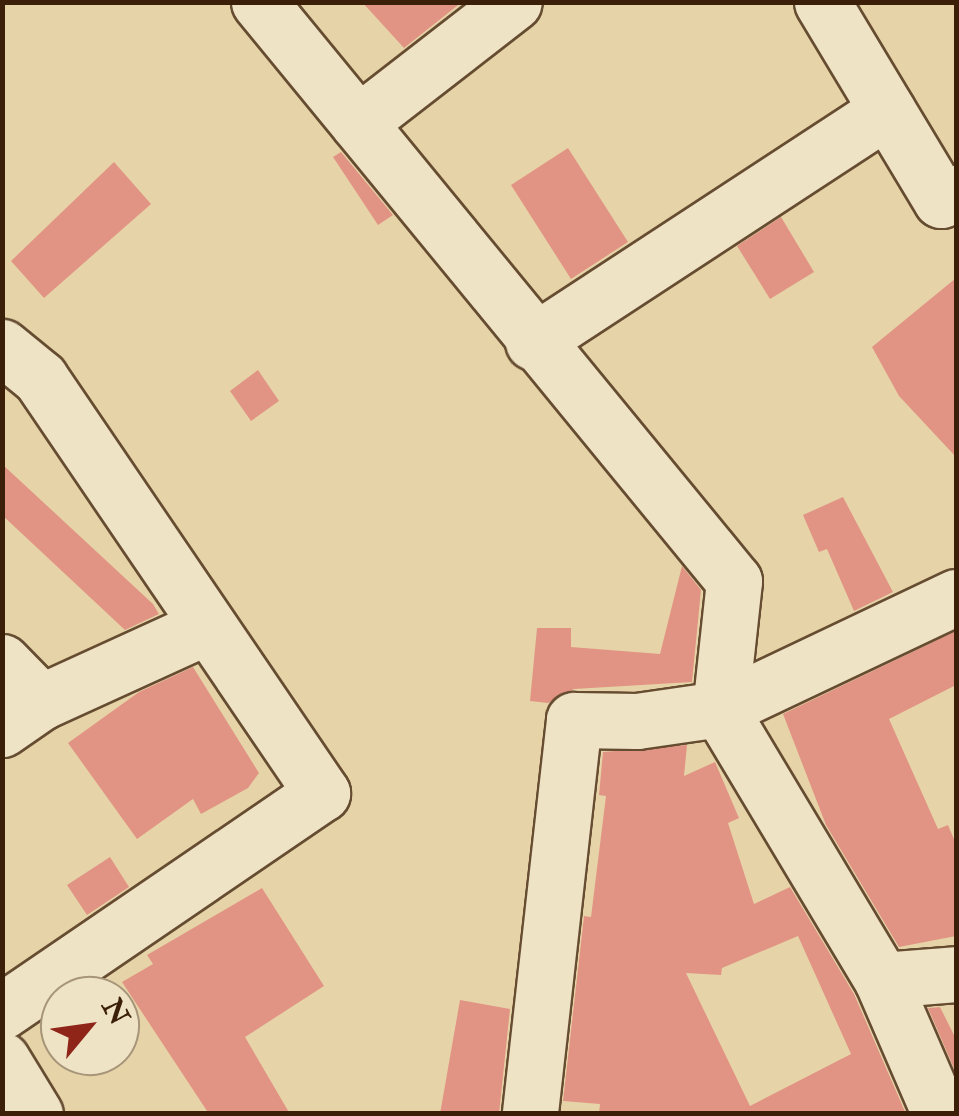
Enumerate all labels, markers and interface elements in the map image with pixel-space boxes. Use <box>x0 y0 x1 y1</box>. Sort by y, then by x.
north arrow <box>40 976 140 1076</box>
text: N <box>94 993 136 1032</box>

